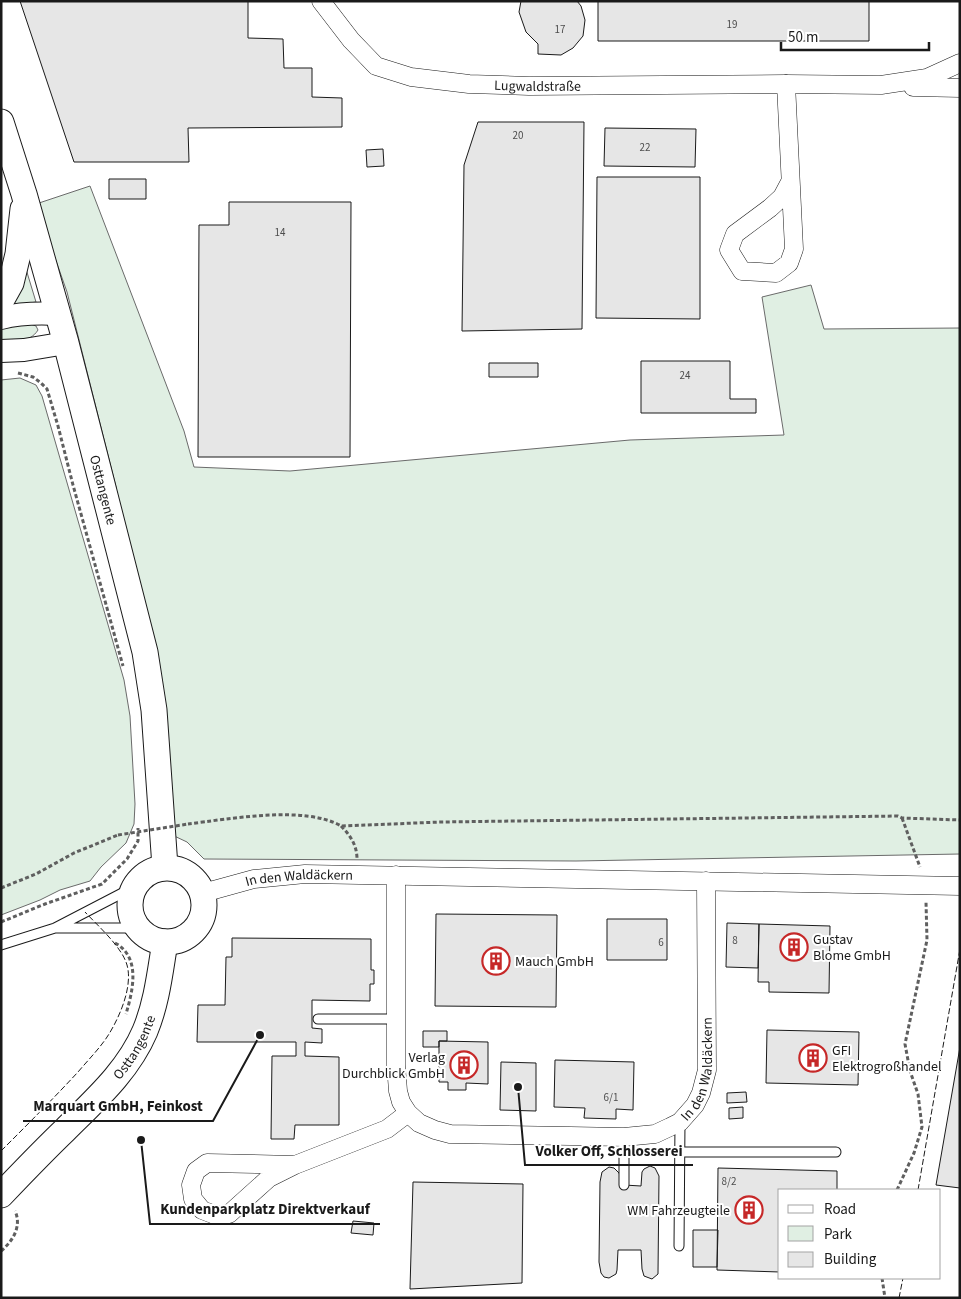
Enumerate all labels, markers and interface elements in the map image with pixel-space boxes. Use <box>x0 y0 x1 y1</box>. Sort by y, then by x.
house number: 19 <box>727 17 737 32</box>
scale bar <box>781 20 928 52</box>
house number: 17 <box>555 22 565 37</box>
text: 50 m <box>788 27 818 48</box>
street label: Lugwaldstraße <box>494 76 581 97</box>
house number: 20 <box>513 128 523 143</box>
house number: 22 <box>640 140 650 155</box>
house number: 14 <box>275 225 286 240</box>
house number: 24 <box>680 368 691 383</box>
street label: Osttangente <box>84 453 121 527</box>
street label: In den Waldäckern <box>243 865 353 892</box>
place label: Gustav Blome GmbH <box>813 930 891 966</box>
building icon: Gustav Blome GmbH <box>779 932 809 962</box>
house number: 8 <box>732 933 738 948</box>
house number: 6 <box>658 935 664 950</box>
building icon: Mauch GmbH <box>481 946 511 976</box>
place label: Mauch GmbH <box>515 952 594 972</box>
street label: Osttangente <box>109 1013 161 1084</box>
street label: In den Waldäckern <box>676 1017 718 1126</box>
place label: GFI Elektrogroßhandel <box>832 1041 942 1077</box>
building icon: GFI Elektrogroßhandel <box>798 1043 828 1073</box>
place label: Verlag Durchblick GmbH <box>342 1048 445 1084</box>
building icon: Verlag Durchblick GmbH <box>449 1050 479 1080</box>
house number: 6/1 <box>604 1090 618 1105</box>
callout: Marquart GmbH, Feinkost <box>23 1091 213 1121</box>
text: Marquart GmbH, Feinkost <box>33 1096 203 1117</box>
callout: Volker Off, Schlosserei <box>525 1135 693 1165</box>
text: Volker Off, Schlosserei <box>534 1141 683 1162</box>
house number: 8/2 <box>722 1174 736 1189</box>
legend <box>778 1189 941 1279</box>
callout: Kundenparkplatz Direktverkauf <box>150 1194 380 1224</box>
building icon: WM Fahrzeugteile <box>734 1195 764 1225</box>
text: Kundenparkplatz Direktverkauf <box>160 1199 371 1220</box>
text: Road <box>824 1199 856 1220</box>
place label: WM Fahrzeugteile <box>627 1201 730 1221</box>
text: Park <box>824 1224 853 1245</box>
text: Building <box>824 1249 877 1270</box>

